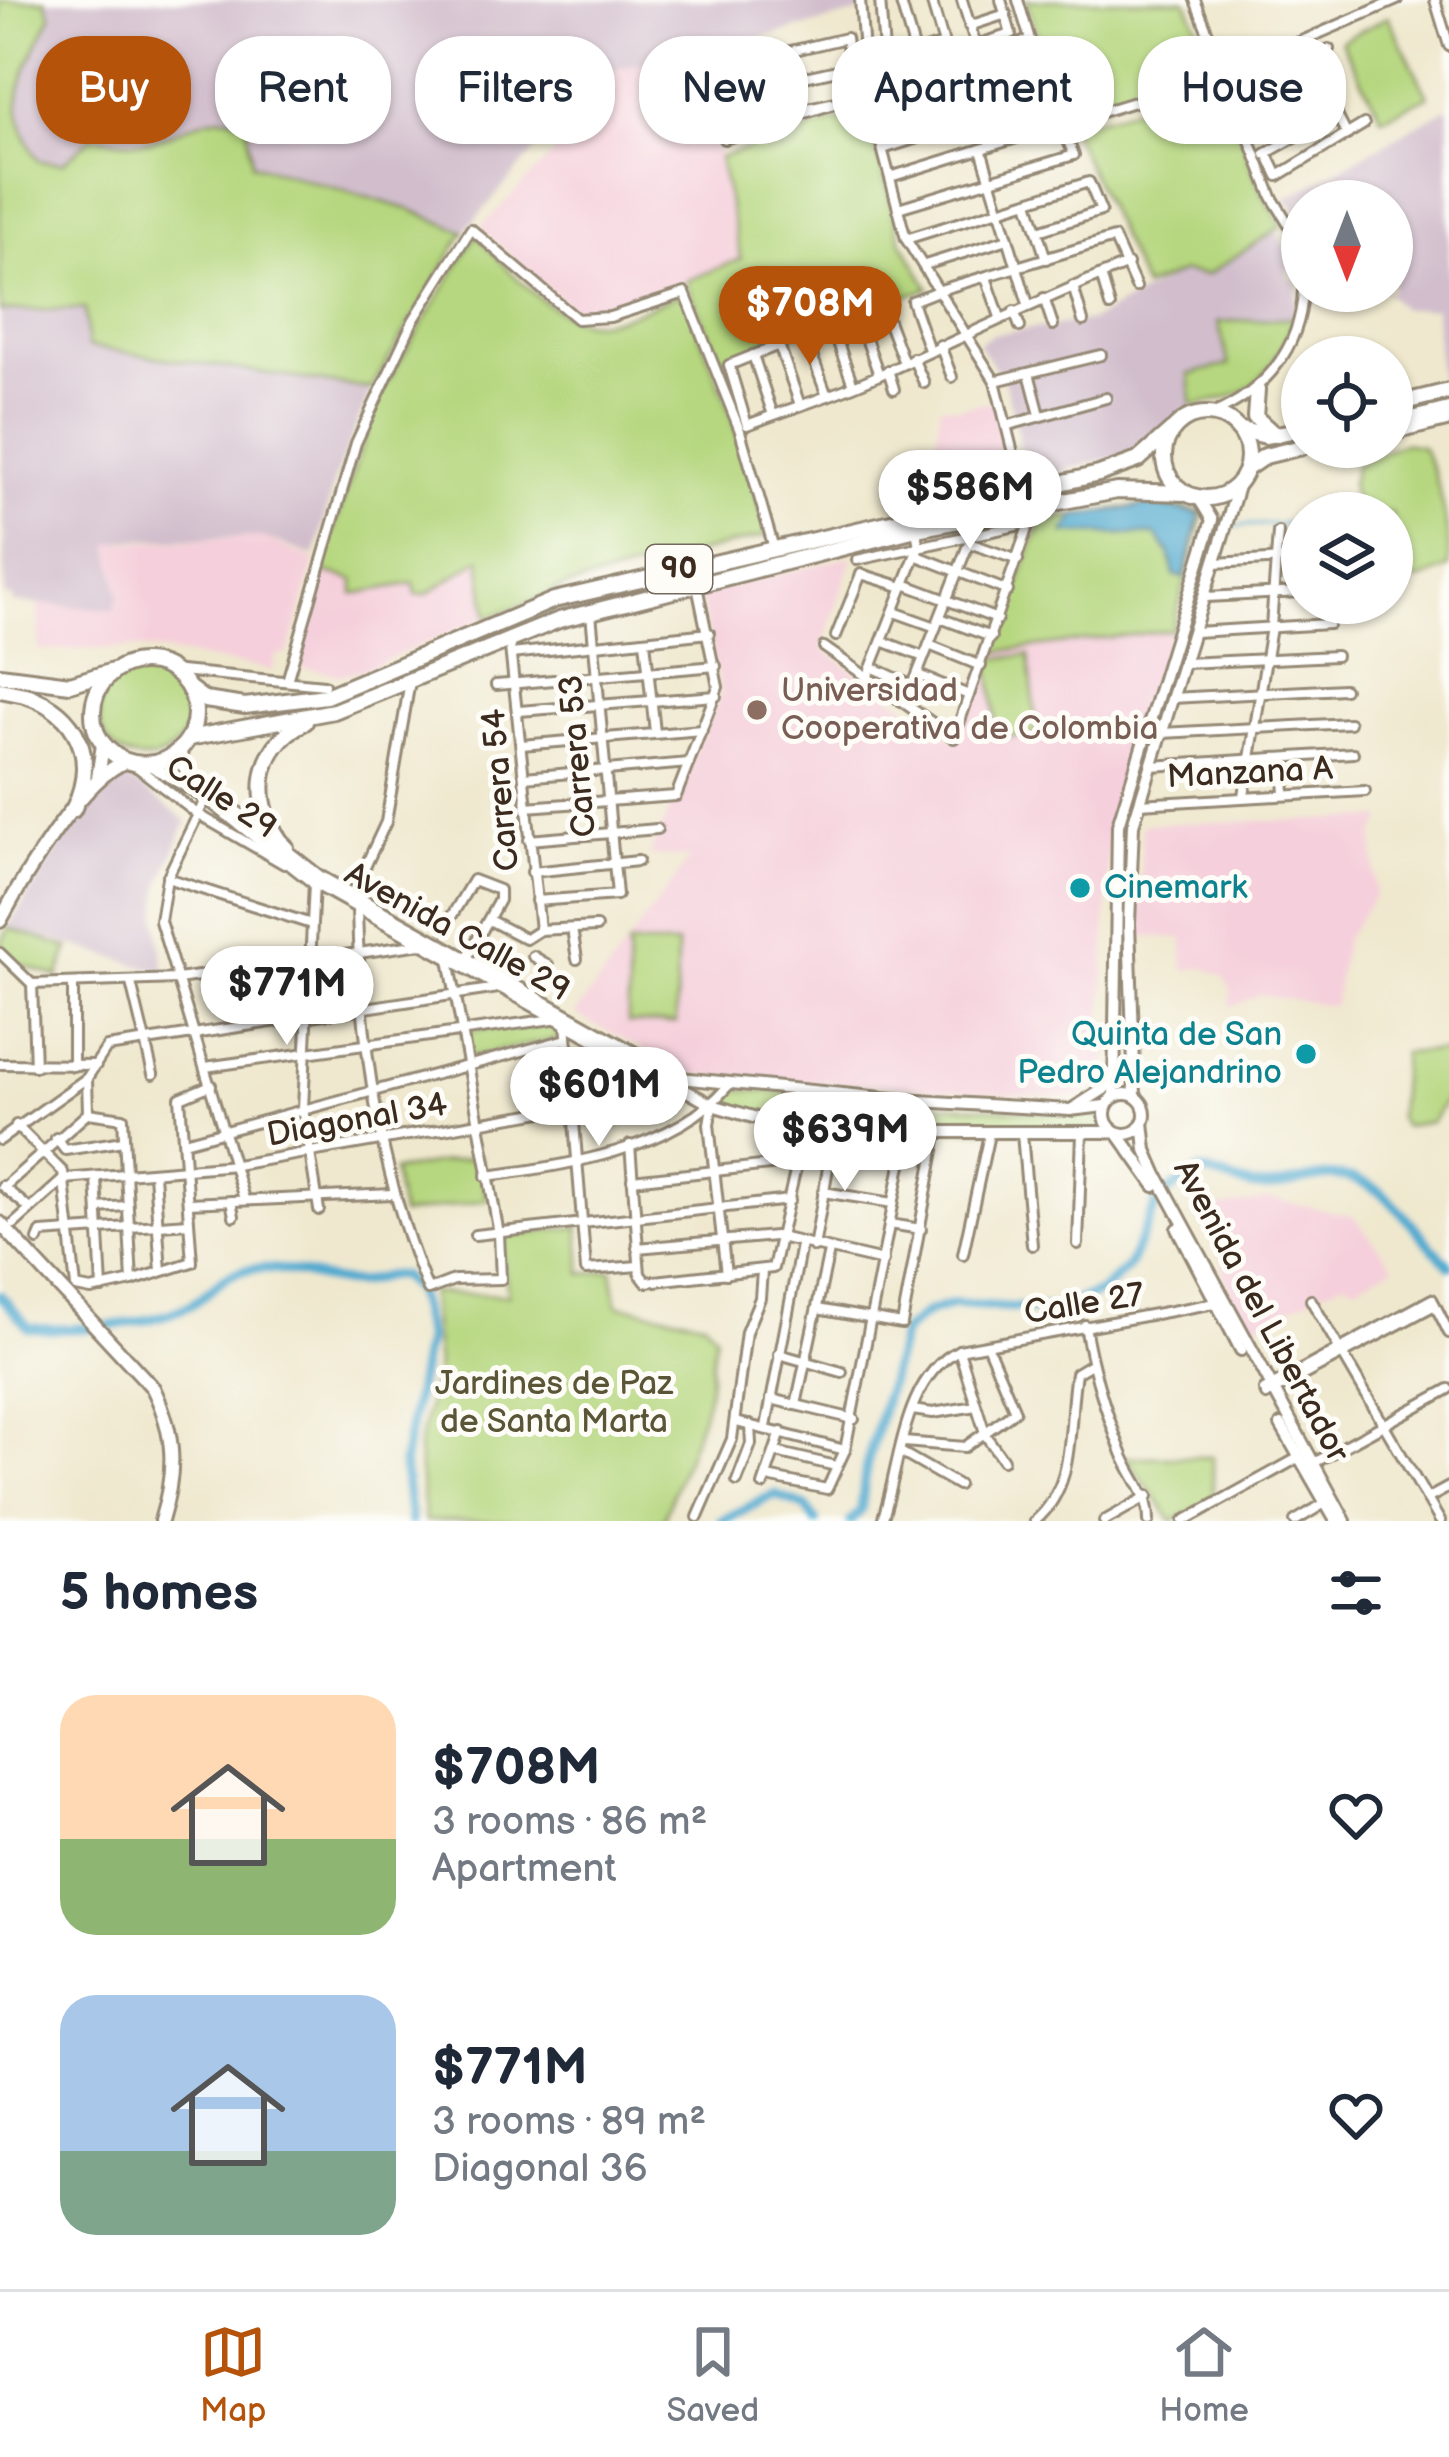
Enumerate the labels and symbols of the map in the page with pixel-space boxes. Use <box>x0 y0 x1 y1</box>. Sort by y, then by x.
north arrow <box>1281 180 1413 312</box>
pin: $708M <box>726 266 894 368</box>
pin: $586M <box>886 450 1054 552</box>
road number: 90 <box>646 545 712 593</box>
place label: Universidad Cooperativa de Colombia <box>781 671 1158 749</box>
street label: Carrera 53 <box>551 673 605 839</box>
marker: Universidad Cooperativa de Colombia <box>744 697 770 723</box>
street label: Carrera 54 <box>474 707 528 873</box>
street label: Calle 29 <box>158 747 284 847</box>
street label: Manzana A <box>1166 749 1335 797</box>
street label: Avenida Calle 29 <box>338 854 576 1010</box>
place label: Cinemark <box>1104 868 1248 908</box>
marker: Cinemark <box>1067 875 1093 901</box>
pin: $771M <box>203 946 371 1048</box>
place label: Quinta de San Pedro Alejandrino <box>1017 1015 1282 1093</box>
marker: Quinta de San Pedro Alejandrino <box>1293 1041 1319 1067</box>
pin: $601M <box>515 1047 683 1149</box>
street label: Diagonal 34 <box>264 1084 450 1156</box>
pin: $639M <box>761 1092 929 1194</box>
street label: Avenida del Libertador <box>1164 1153 1358 1470</box>
street label: Calle 27 <box>1021 1275 1147 1333</box>
park label: Jardines de Paz de Santa Marta <box>435 1364 674 1442</box>

